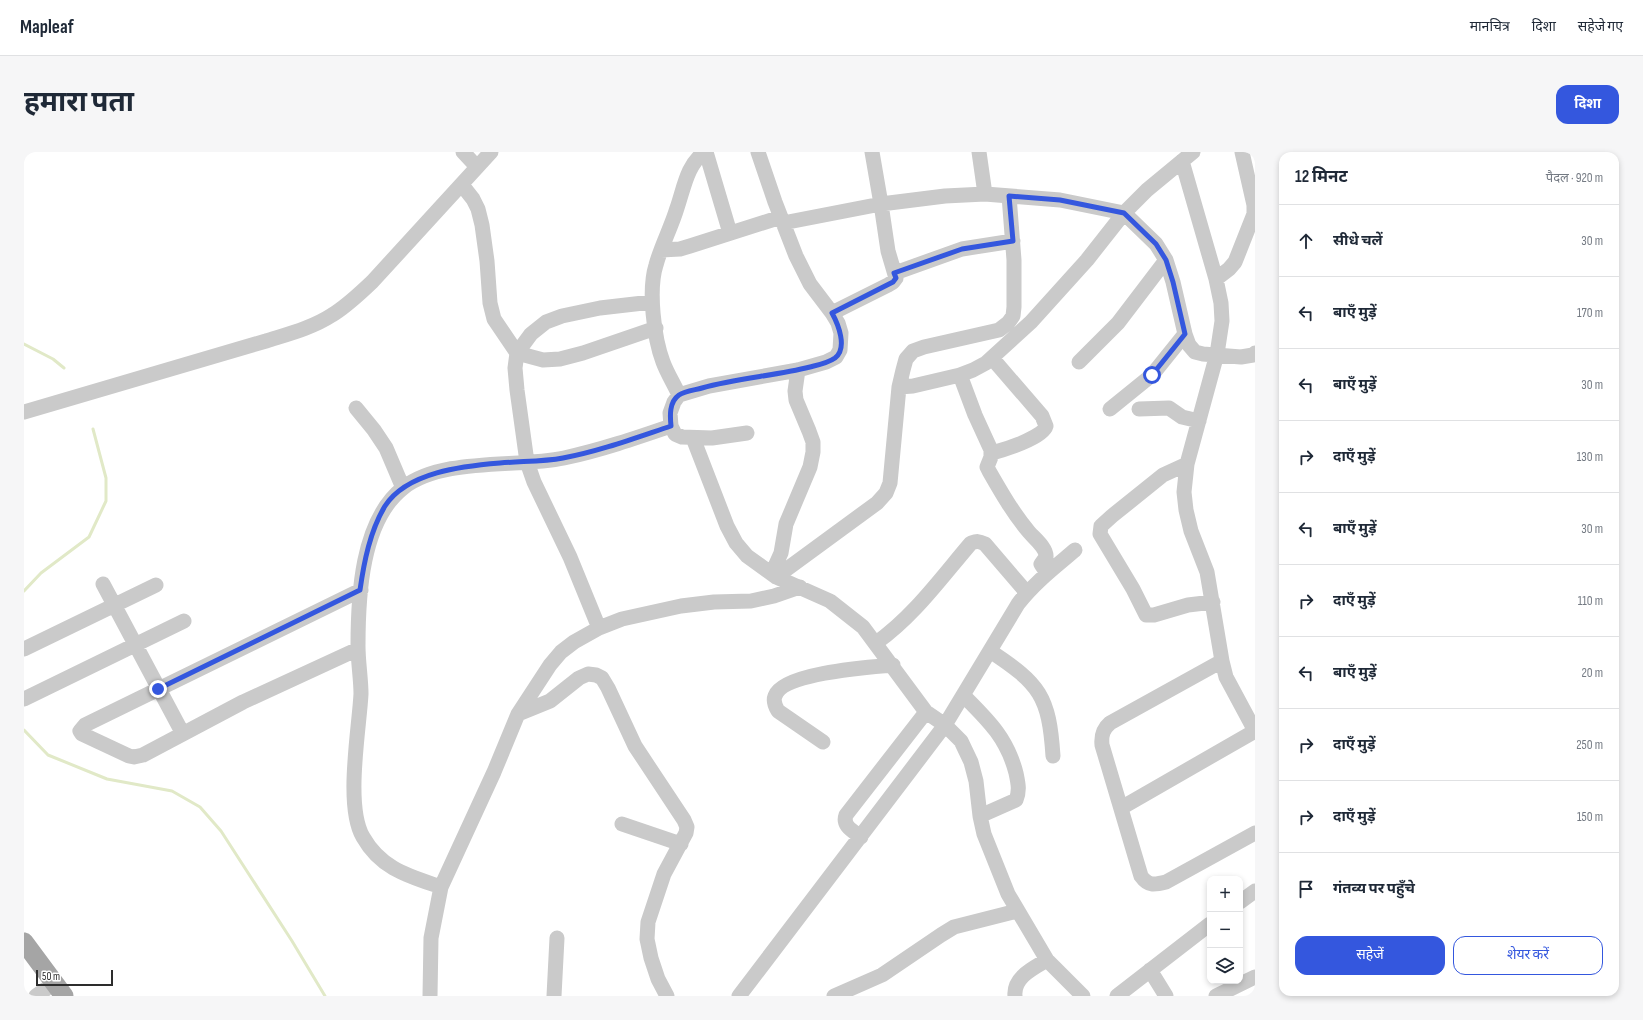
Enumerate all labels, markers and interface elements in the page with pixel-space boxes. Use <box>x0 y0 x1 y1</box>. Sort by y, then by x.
text: Mapleaf <box>20 16 74 39</box>
text: मानचित्र <box>1470 18 1510 35</box>
text: दिशा <box>1532 18 1556 35</box>
text: सहेजे गए <box>1578 18 1623 35</box>
button: दिशा <box>1556 85 1619 124</box>
text: हमारा पता <box>24 86 134 119</box>
text: 12 मिनट <box>1295 167 1348 187</box>
text: पैदल · 920 m <box>1546 170 1603 186</box>
icon: ahead <box>1295 230 1317 252</box>
text: सीधे चलें <box>1333 231 1383 250</box>
text: 30 m <box>1581 233 1603 249</box>
icon: left <box>1295 302 1317 324</box>
text: बाएँ मुड़ें <box>1333 303 1376 322</box>
text: 170 m <box>1577 305 1603 321</box>
route start <box>1143 366 1161 384</box>
icon: left <box>1295 374 1317 396</box>
text: बाएँ मुड़ें <box>1333 375 1376 394</box>
text: 30 m <box>1581 377 1603 393</box>
icon: right <box>1295 446 1317 468</box>
text: दाएँ मुड़ें <box>1333 447 1376 466</box>
text: 130 m <box>1577 449 1603 465</box>
icon: left <box>1295 518 1317 540</box>
text: बाएँ मुड़ें <box>1333 519 1376 538</box>
text: 30 m <box>1581 521 1603 537</box>
icon: right <box>1295 590 1317 612</box>
text: दाएँ मुड़ें <box>1333 591 1376 610</box>
text: 110 m <box>1578 593 1603 609</box>
icon: left <box>1295 662 1317 684</box>
text: बाएँ मुड़ें <box>1333 663 1376 682</box>
text: 20 m <box>1581 665 1603 681</box>
route end <box>149 680 167 698</box>
icon: right <box>1295 734 1317 756</box>
text: दाएँ मुड़ें <box>1333 735 1376 754</box>
text: 250 m <box>1576 737 1603 753</box>
icon: right <box>1295 806 1317 828</box>
text: दाएँ मुड़ें <box>1333 807 1376 826</box>
text: 150 m <box>1577 809 1603 825</box>
map controls <box>1207 876 1243 984</box>
button: + <box>1207 876 1243 912</box>
icon: arrive <box>1295 878 1317 900</box>
text: गंतव्य पर पहुँचे <box>1333 879 1415 898</box>
button: − <box>1207 912 1243 948</box>
button: सहेजें <box>1295 936 1445 975</box>
button: शेयर करें <box>1453 936 1603 975</box>
button: layers <box>1207 948 1243 984</box>
scale bar <box>36 968 113 987</box>
text: 50 m <box>42 970 60 983</box>

